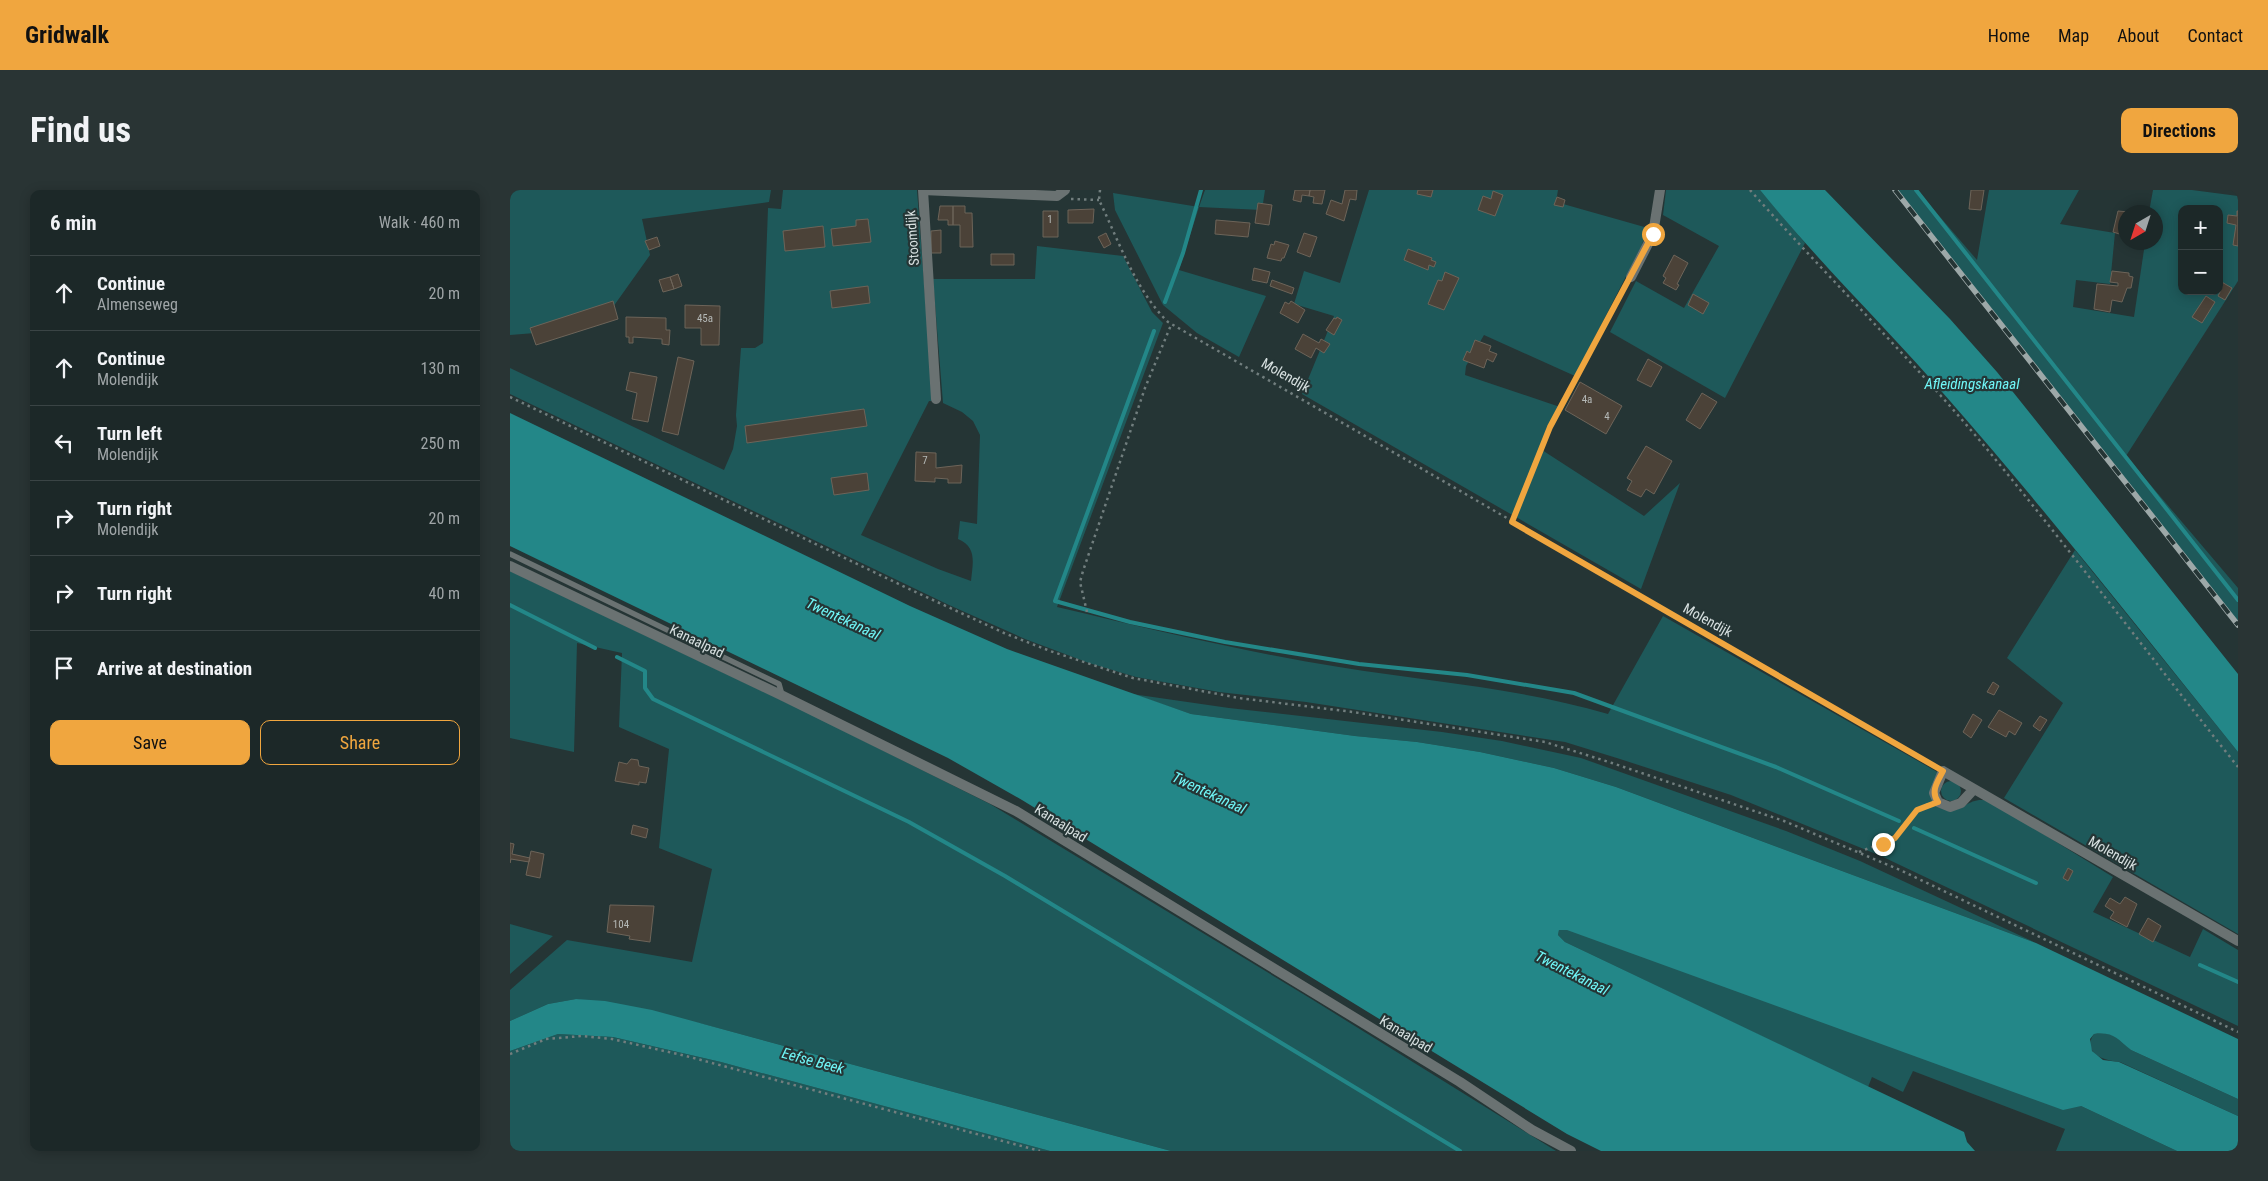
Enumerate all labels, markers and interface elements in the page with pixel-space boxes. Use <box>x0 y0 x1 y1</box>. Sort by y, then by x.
text: Gridwalk <box>25 21 109 49</box>
text: Home <box>1988 25 2030 46</box>
text: Map <box>2058 25 2089 46</box>
text: About <box>2117 25 2159 46</box>
text: Contact <box>2187 25 2243 46</box>
button: Directions <box>2121 108 2238 153</box>
text: Find us <box>30 110 131 151</box>
north arrow <box>2118 205 2163 250</box>
map controls <box>2178 205 2223 295</box>
button: + <box>2178 205 2223 250</box>
street label: Stoomdijk <box>902 209 922 266</box>
text: 6 min <box>50 211 97 235</box>
text: Walk · 460 m <box>379 213 460 232</box>
house number: 1 <box>1047 213 1053 226</box>
route start <box>1642 223 1665 246</box>
button: − <box>2178 250 2223 295</box>
text: Continue <box>97 272 165 295</box>
icon: ahead <box>50 279 78 307</box>
text: 20 m <box>428 284 460 303</box>
text: Almenseweg <box>97 295 178 314</box>
house number: 45a <box>697 312 713 325</box>
text: Continue <box>97 347 165 370</box>
icon: ahead <box>50 354 78 382</box>
street label: Molendijk <box>1259 355 1314 396</box>
text: 130 m <box>421 359 460 378</box>
text: Molendijk <box>97 370 158 389</box>
water label: Afleidingskanaal <box>1923 375 2020 393</box>
house number: 4a <box>1582 393 1592 406</box>
house number: 4 <box>1604 410 1610 423</box>
text: Turn left <box>97 422 162 445</box>
icon: left <box>50 429 78 457</box>
text: 250 m <box>421 434 460 453</box>
text: Molendijk <box>97 445 158 464</box>
house number: 7 <box>922 454 928 467</box>
text: Turn right <box>97 497 172 520</box>
icon: right <box>50 504 78 532</box>
text: 20 m <box>428 509 460 528</box>
text: Molendijk <box>97 520 158 539</box>
icon: right <box>50 579 78 607</box>
text: Turn right <box>97 582 172 605</box>
text: 40 m <box>428 584 460 603</box>
water label: Twentekanaal <box>803 594 883 644</box>
street label: Molendijk <box>1681 600 1736 640</box>
street label: Kanaalpad <box>667 621 727 661</box>
icon: arrive <box>50 654 78 682</box>
text: Arrive at destination <box>97 657 252 680</box>
button: Save <box>50 720 250 765</box>
button: Share <box>260 720 460 765</box>
water label: Twentekanaal <box>1169 768 1249 818</box>
street label: Kanaalpad <box>1032 801 1090 845</box>
route end <box>1872 833 1895 856</box>
street label: Molendijk <box>2086 833 2141 874</box>
house number: 104 <box>613 918 630 931</box>
water label: Twentekanaal <box>1533 947 1612 999</box>
street label: Kanaalpad <box>1377 1012 1435 1056</box>
water label: Eefse Beek <box>780 1044 846 1078</box>

